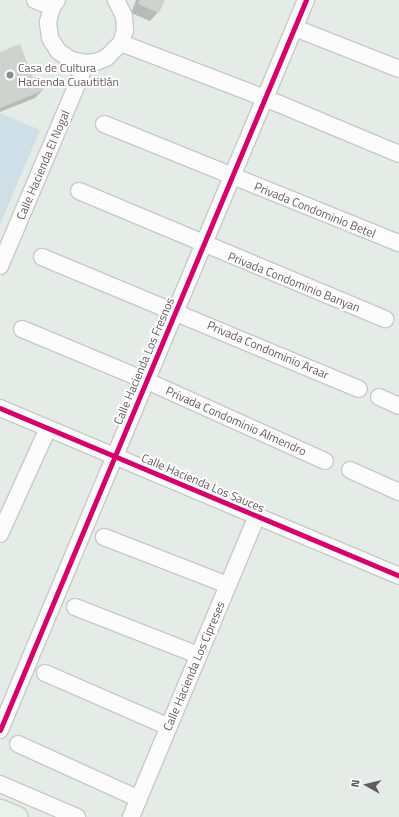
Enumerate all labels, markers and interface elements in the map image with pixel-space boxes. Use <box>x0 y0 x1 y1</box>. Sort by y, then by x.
place label: Casa de Cultura Hacienda Cuautitlán <box>18 61 119 89</box>
marker: Casa de Cultura Hacienda Cuautitlán <box>5 70 15 80</box>
street label: Calle Hacienda El Nogal <box>13 108 73 222</box>
street label: Privada Condominio Betel <box>252 179 378 241</box>
street label: Privada Condominio Banyan <box>226 249 362 315</box>
street label: Calle Hacienda Los Fresnos <box>111 295 177 427</box>
street label: Privada Condominio Araar <box>205 318 331 382</box>
street label: Privada Condominio Almendro <box>163 383 309 459</box>
street label: Calle Hacienda Los Sauces <box>139 451 267 515</box>
street label: Calle Hacienda Los Cipreses <box>160 599 228 733</box>
north arrow <box>347 765 387 805</box>
text: N <box>347 778 364 788</box>

